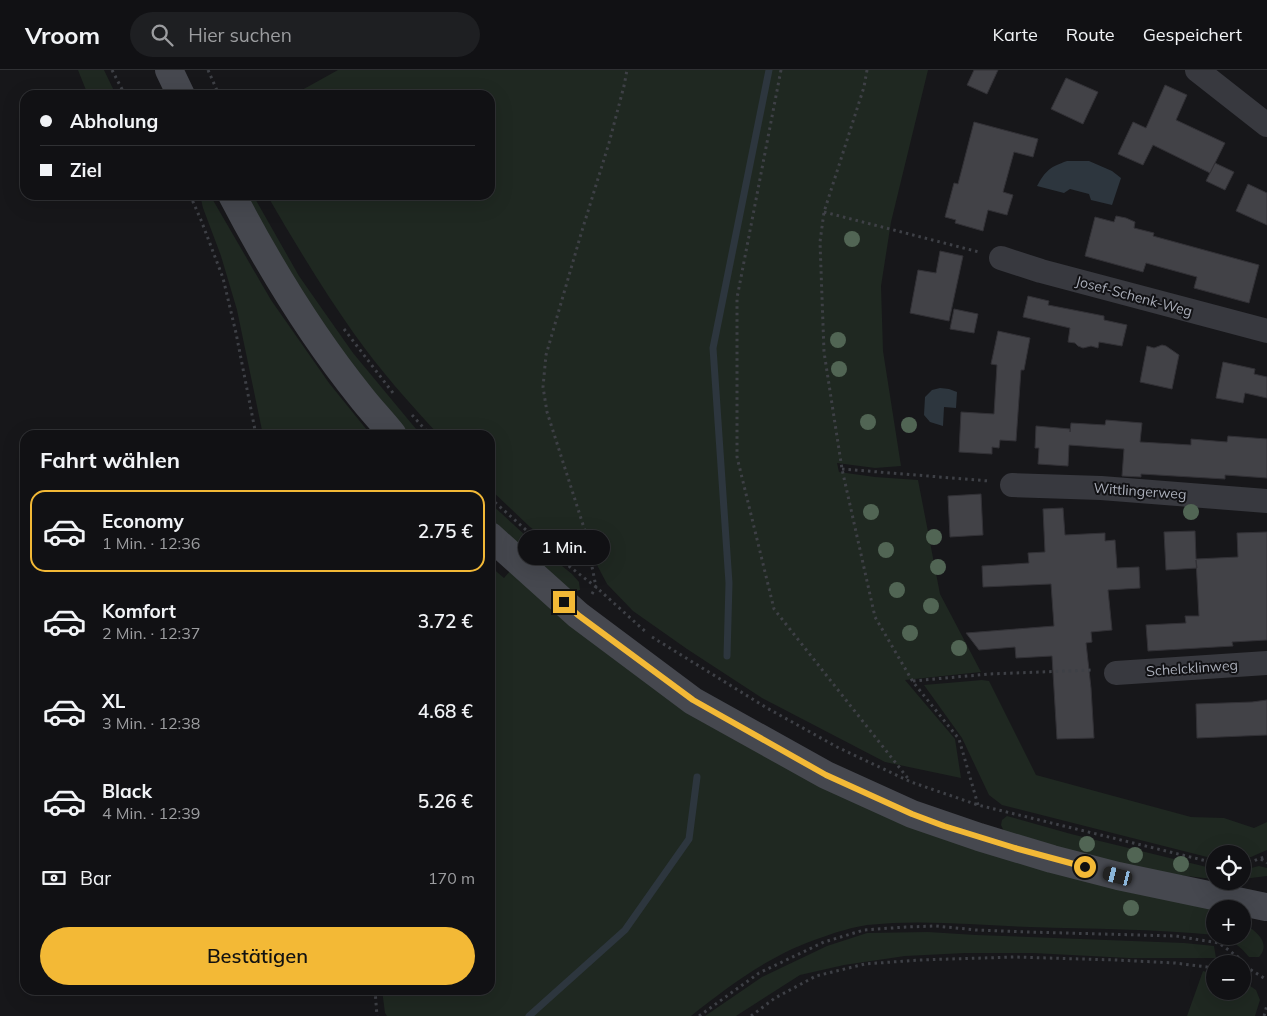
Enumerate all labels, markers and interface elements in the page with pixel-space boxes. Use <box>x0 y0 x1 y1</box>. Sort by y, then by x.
search box <box>130 12 480 57</box>
text: Vroom <box>25 20 100 50</box>
icon: search <box>148 21 176 49</box>
text: Hier suchen <box>188 23 292 47</box>
text: Karte <box>993 23 1038 46</box>
text: Route <box>1066 23 1115 46</box>
text: Gespeichert <box>1143 23 1242 46</box>
text: Abholung <box>70 109 158 133</box>
text: Ziel <box>70 158 102 182</box>
street label: Josef-Schenk-Weg <box>1074 272 1194 320</box>
text: Fahrt wählen <box>40 446 180 474</box>
street label: Wittlingerweg <box>1093 479 1187 503</box>
icon: car <box>42 509 87 554</box>
text: Economy <box>102 509 184 533</box>
text: 2.75 € <box>418 519 473 543</box>
callout: 1 Min. <box>518 530 610 564</box>
text: 1 Min. · 12:36 <box>102 533 200 553</box>
text: 1 Min. <box>542 537 586 557</box>
route end <box>553 591 575 613</box>
icon: car <box>42 599 87 644</box>
text: Komfort <box>102 599 176 623</box>
text: 3.72 € <box>418 609 473 633</box>
text: 2 Min. · 12:37 <box>102 623 200 643</box>
street label: Schelcklinweg <box>1146 656 1238 680</box>
icon: car <box>42 689 87 734</box>
text: XL <box>102 689 125 713</box>
text: 4.68 € <box>418 699 473 723</box>
text: 3 Min. · 12:38 <box>102 713 200 733</box>
icon: car <box>42 779 87 824</box>
text: Black <box>102 779 152 803</box>
text: 5.26 € <box>418 789 473 813</box>
text: 4 Min. · 12:39 <box>102 803 200 823</box>
map controls <box>1206 845 1251 1000</box>
button: locate <box>1206 845 1251 890</box>
route start <box>1074 856 1096 878</box>
icon: cash <box>40 864 68 892</box>
car <box>1101 865 1134 887</box>
text: Bar <box>80 866 111 890</box>
text: 170 m <box>428 868 475 888</box>
button: + <box>1206 900 1251 945</box>
button: Bestätigen <box>40 927 475 985</box>
button: − <box>1206 955 1251 1000</box>

